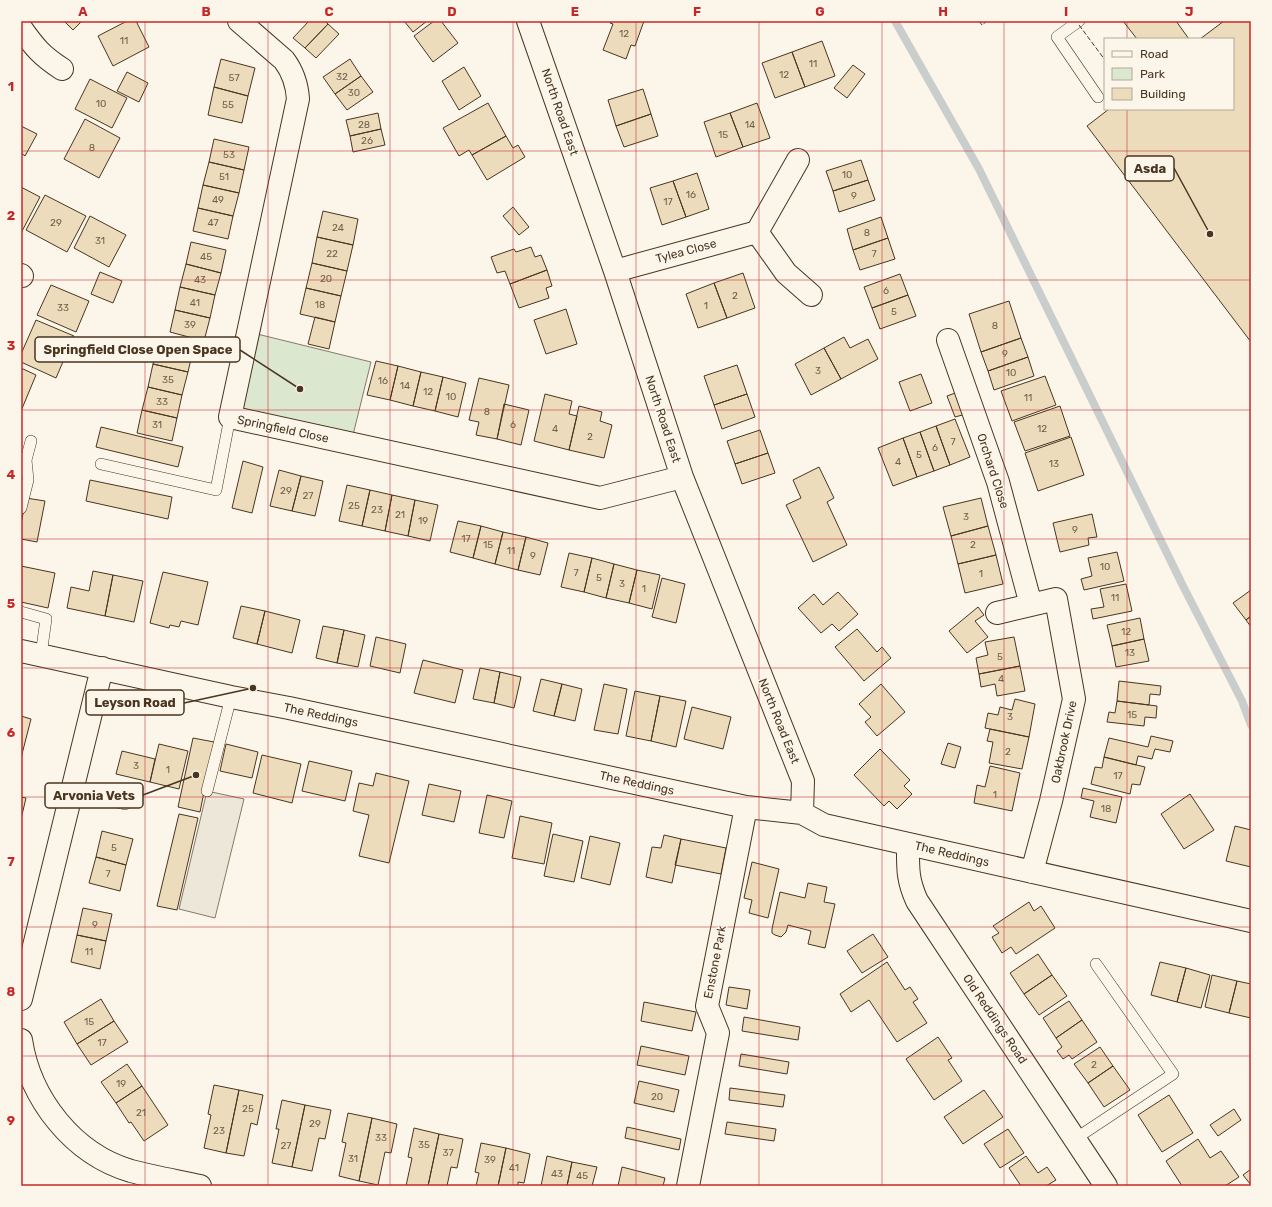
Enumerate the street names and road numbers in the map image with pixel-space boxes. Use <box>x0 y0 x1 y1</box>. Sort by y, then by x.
street label: North Road East <box>539 67 581 157</box>
street label: Tylea Close <box>654 236 718 266</box>
street label: North Road East <box>642 374 684 465</box>
street label: Springfield Close <box>236 412 330 446</box>
street label: Orchard Close <box>974 432 1012 511</box>
street label: North Road East <box>756 676 803 766</box>
street label: Oakbrook Drive <box>1048 699 1080 785</box>
street label: The Reddings <box>282 700 360 730</box>
street label: The Reddings <box>598 768 676 798</box>
street label: The Reddings <box>913 839 991 869</box>
street label: Enstone Park <box>701 923 729 1000</box>
street label: Old Reddings Road <box>960 972 1030 1066</box>

